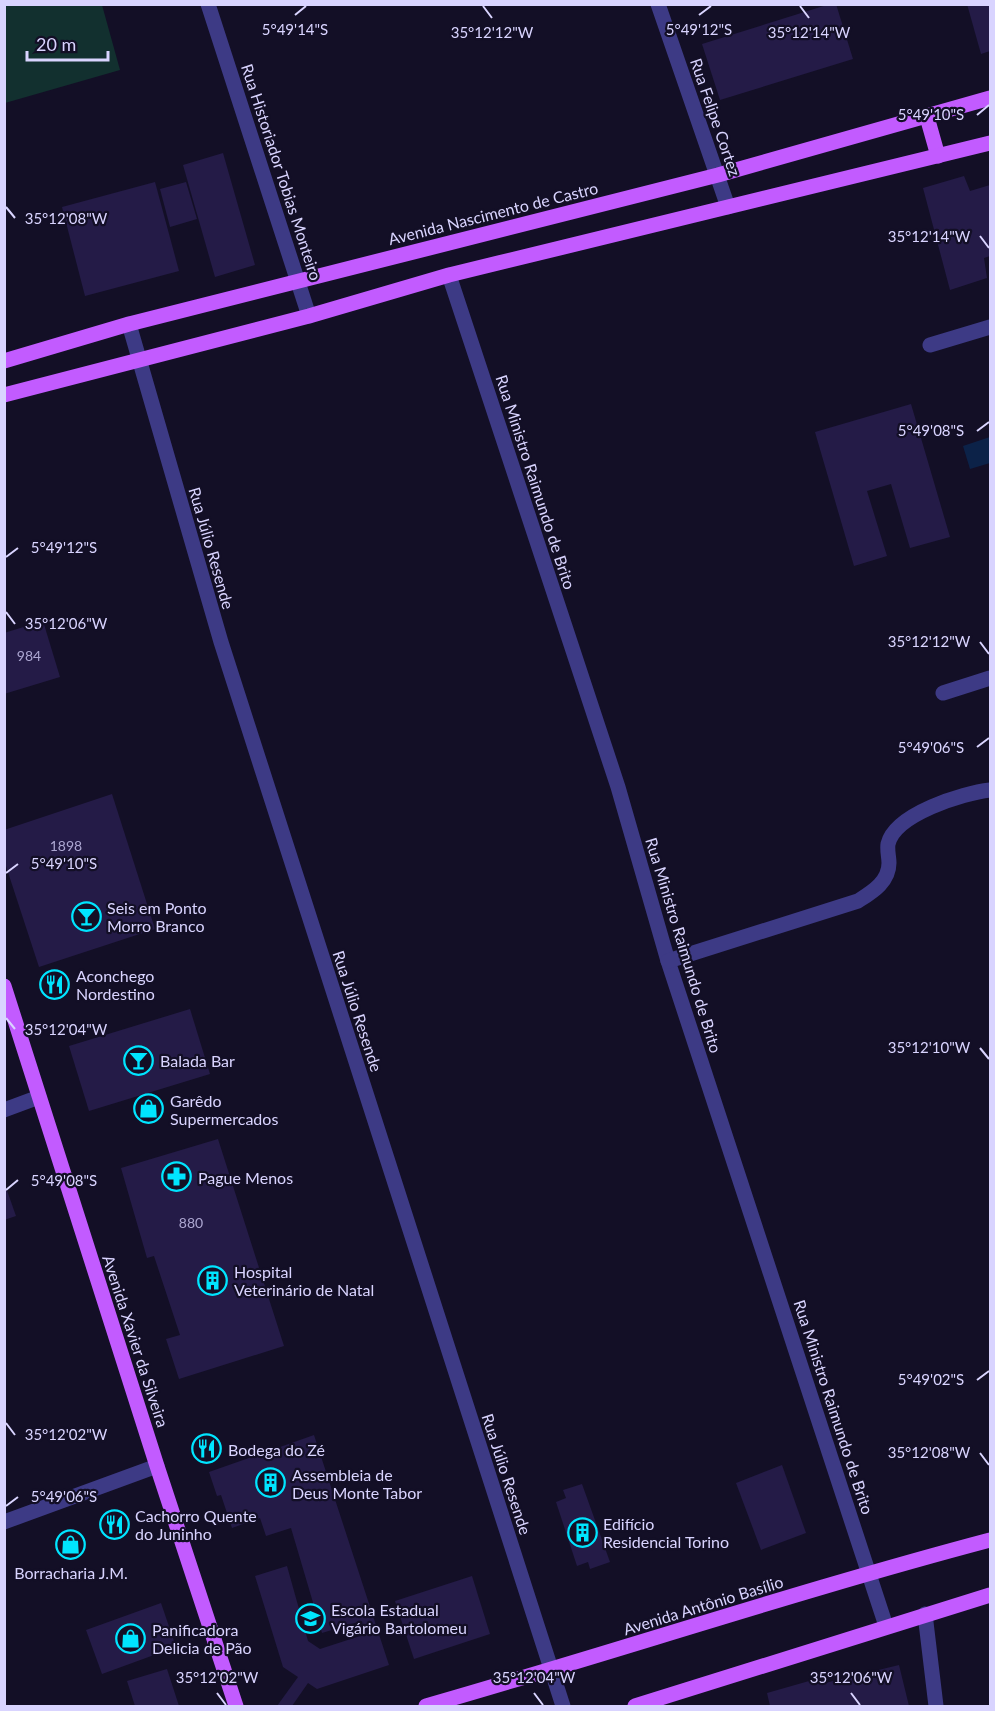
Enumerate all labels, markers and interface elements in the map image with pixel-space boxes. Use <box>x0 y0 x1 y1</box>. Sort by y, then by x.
text: 5°49'14"S <box>262 20 328 38</box>
text: 5°49'12"S <box>666 20 732 38</box>
text: 35°12'12"W <box>451 23 534 41</box>
text: 35°12'14"W <box>768 23 851 41</box>
scale bar <box>27 24 108 62</box>
text: 20 m <box>36 33 76 55</box>
street label: Rua Felipe Cortez <box>687 56 745 178</box>
street label: Rua Historiador Tobias Monteiro <box>238 61 326 283</box>
text: 5°49'10"S <box>898 105 964 123</box>
street label: Avenida Nascimento de Castro <box>386 178 600 248</box>
text: 35°12'08"W <box>25 209 108 227</box>
text: 35°12'14"W <box>888 227 971 245</box>
street label: Rua Ministro Raimundo de Brito <box>492 372 580 592</box>
text: 5°49'08"S <box>898 421 964 439</box>
street label: Rua Júlio Resende <box>185 485 239 611</box>
text: 5°49'12"S <box>31 538 97 556</box>
text: 35°12'06"W <box>25 614 108 632</box>
text: 35°12'12"W <box>888 632 971 650</box>
house number: 984 <box>17 647 41 664</box>
text: 5°49'06"S <box>898 738 964 756</box>
street label: Rua Ministro Raimundo de Brito <box>642 835 726 1055</box>
house number: 1898 <box>50 837 82 854</box>
text: 5°49'10"S <box>31 854 97 872</box>
place label: Seis em Ponto Morro Branco <box>107 898 207 935</box>
bar icon: Seis em Ponto Morro Branco <box>70 900 102 932</box>
street label: Rua Júlio Resende <box>329 948 387 1074</box>
place label: Aconchego Nordestino <box>76 966 155 1003</box>
restaurant icon: Aconchego Nordestino <box>39 968 71 1000</box>
text: 35°12'04"W <box>25 1020 108 1038</box>
text: 35°12'10"W <box>888 1038 971 1056</box>
bar icon: Balada Bar <box>123 1044 155 1076</box>
place label: Balada Bar <box>160 1051 235 1070</box>
place label: Garêdo Supermercados <box>170 1091 278 1128</box>
shop icon: Garêdo Supermercados <box>133 1093 165 1125</box>
pharmacy icon: Pague Menos <box>161 1161 193 1193</box>
place label: Pague Menos <box>198 1168 293 1187</box>
text: 5°49'08"S <box>31 1171 97 1189</box>
house number: 880 <box>179 1214 203 1231</box>
street label: Avenida Xavier da Silveira <box>99 1253 173 1429</box>
place label: Hospital Veterinário de Natal <box>234 1262 374 1299</box>
building icon: Hospital Veterinário de Natal <box>197 1264 229 1296</box>
street label: Rua Ministro Raimundo de Brito <box>790 1297 878 1517</box>
text: 5°49'02"S <box>898 1370 964 1388</box>
street label: Rua Júlio Resende <box>478 1411 536 1537</box>
text: 35°12'02"W <box>25 1425 108 1443</box>
restaurant icon: Bodega do Zé <box>191 1433 223 1465</box>
place label: Bodega do Zé <box>228 1440 325 1459</box>
text: 35°12'08"W <box>888 1443 971 1461</box>
place label: Assembleia de Deus Monte Tabor <box>292 1465 422 1502</box>
building icon: Assembleia de Deus Monte Tabor <box>255 1467 287 1499</box>
text: 5°49'06"S <box>31 1487 97 1505</box>
place label: Cachorro Quente do Juninho <box>135 1506 257 1543</box>
restaurant icon: Cachorro Quente do Juninho <box>98 1508 130 1540</box>
place label: Edifício Residencial Torino <box>603 1514 729 1551</box>
building icon: Edifício Residencial Torino <box>566 1516 598 1548</box>
shop icon: Borracharia J.M. <box>55 1528 87 1560</box>
place label: Borracharia J.M. <box>14 1563 128 1582</box>
street label: Avenida Antônio Basílio <box>621 1572 785 1638</box>
place label: Escola Estadual Vigário Bartolomeu <box>331 1600 467 1637</box>
school or university icon: Escola Estadual Vigário Bartolomeu <box>294 1602 326 1634</box>
place label: Panificadora Delicia de Pão <box>152 1620 252 1657</box>
shop icon: Panificadora Delicia de Pão <box>115 1622 147 1654</box>
text: 35°12'02"W <box>176 1668 259 1686</box>
text: 35°12'04"W <box>493 1668 576 1686</box>
text: 35°12'06"W <box>810 1668 893 1686</box>

